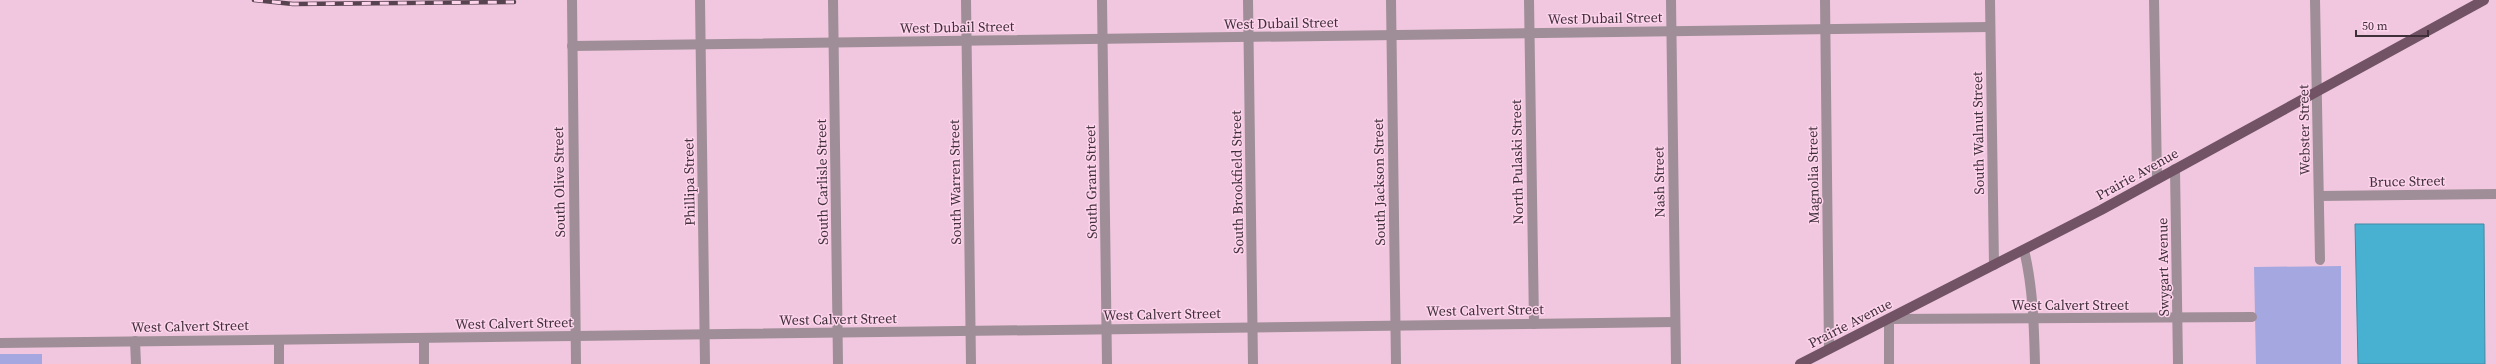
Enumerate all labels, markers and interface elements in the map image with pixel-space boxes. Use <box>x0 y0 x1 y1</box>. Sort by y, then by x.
street label: West Dubail Street <box>1548 7 1663 29</box>
street label: West Dubail Street <box>1224 12 1339 34</box>
scale bar <box>2356 12 2428 38</box>
street label: West Dubail Street <box>900 16 1015 38</box>
text: 50 m <box>2362 18 2388 34</box>
street label: South Walnut Street <box>1967 71 1989 195</box>
street label: Webster Street <box>2293 84 2315 176</box>
street label: North Pulaski Street <box>1506 99 1528 225</box>
street label: South Brookfield Street <box>1226 110 1248 254</box>
street label: South Carlisle Street <box>811 118 833 245</box>
street label: South Jackson Street <box>1368 118 1390 246</box>
street label: South Warren Street <box>944 119 966 245</box>
street label: South Grant Street <box>1080 124 1102 239</box>
street label: South Olive Street <box>548 126 570 237</box>
street label: Magnolia Street <box>1802 126 1824 224</box>
street label: Phillipa Street <box>678 137 700 226</box>
street label: Prairie Avenue <box>2092 143 2182 205</box>
street label: Nash Street <box>1648 146 1670 218</box>
street label: Bruce Street <box>2369 170 2446 192</box>
street label: Swygart Avenue <box>2152 218 2174 316</box>
street label: Prairie Avenue <box>1805 293 1895 353</box>
street label: West Calvert Street <box>2011 295 2129 315</box>
street label: West Calvert Street <box>1426 299 1544 321</box>
street label: West Calvert Street <box>1103 303 1221 325</box>
street label: West Calvert Street <box>779 308 897 330</box>
street label: West Calvert Street <box>455 312 573 334</box>
street label: West Calvert Street <box>131 315 249 337</box>

